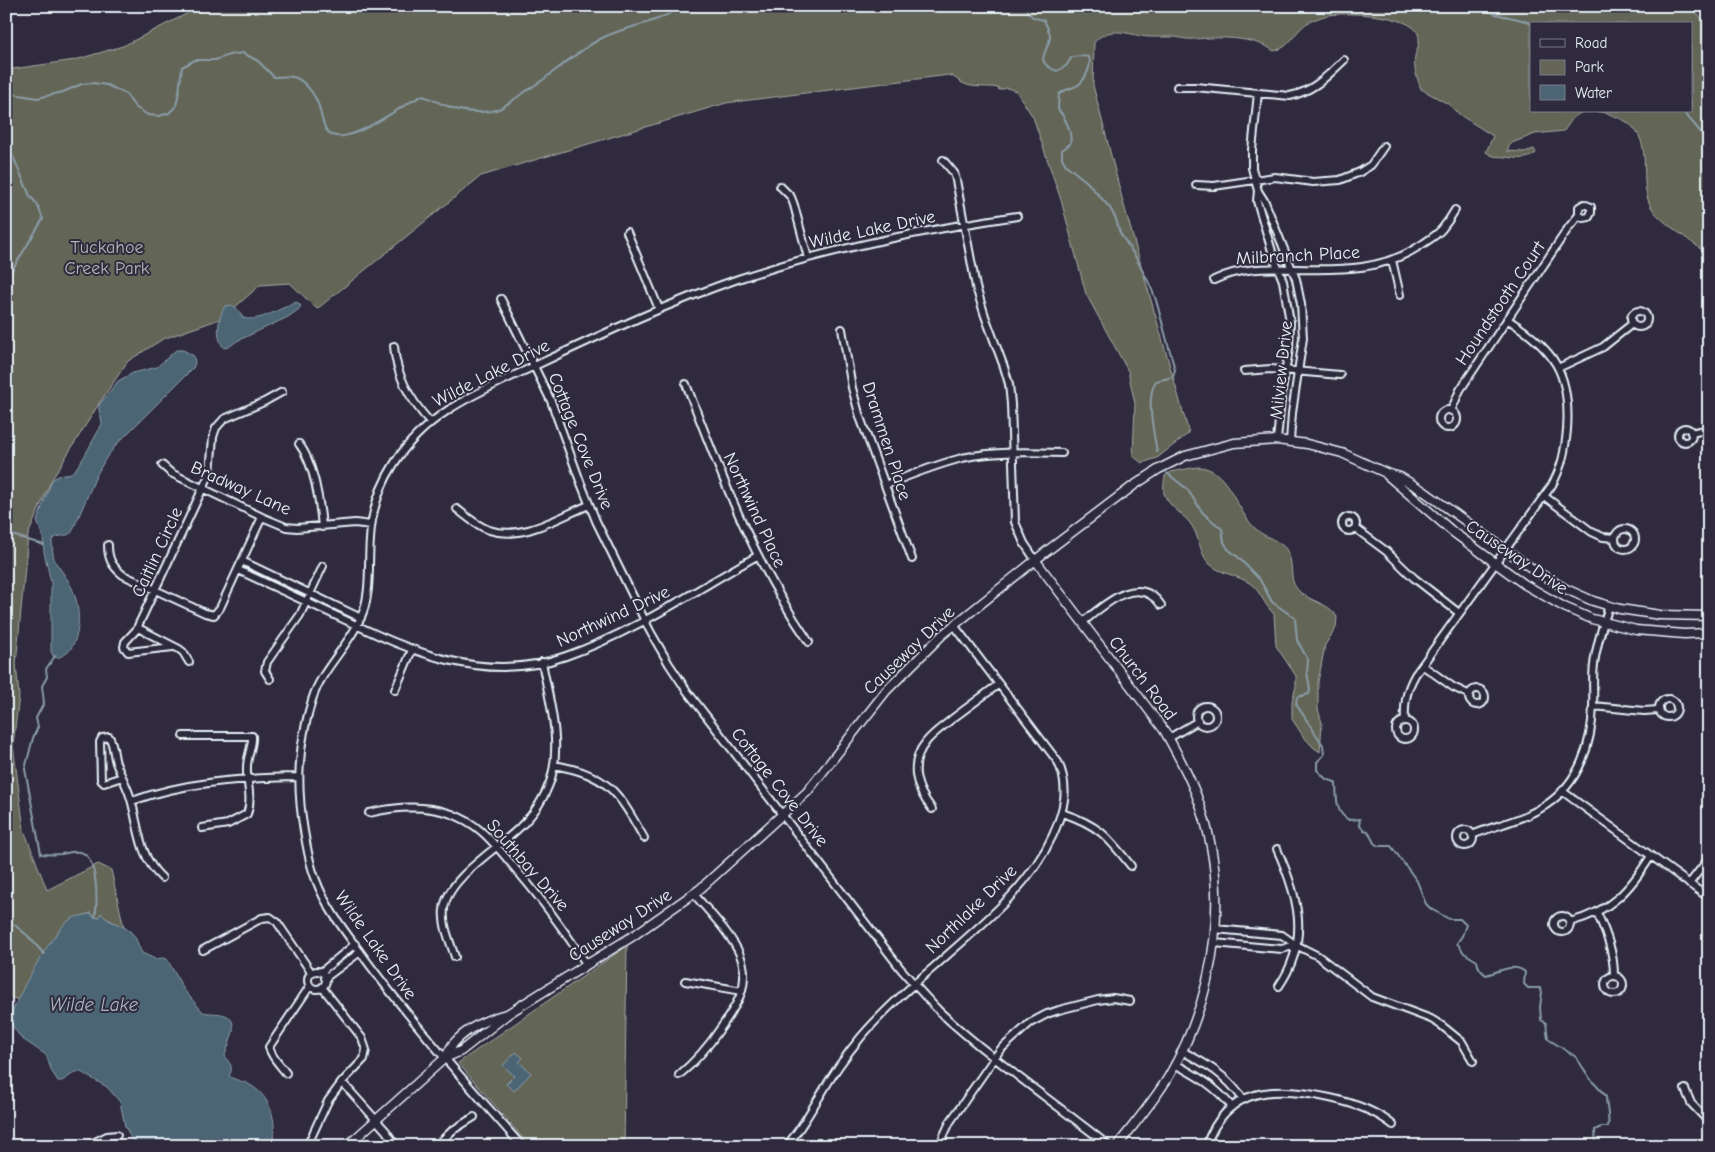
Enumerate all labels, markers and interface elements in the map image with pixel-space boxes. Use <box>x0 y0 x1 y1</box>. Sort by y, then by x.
legend <box>1530 22 1692 112</box>
text: Road <box>1575 34 1607 52</box>
text: Park <box>1575 58 1604 76</box>
text: Water <box>1575 84 1612 102</box>
street label: Wilde Lake Drive <box>807 206 937 253</box>
park label: Tuckahoe Creek Park <box>64 237 150 279</box>
street label: Houndstooth Court <box>1451 237 1550 369</box>
street label: Milbranch Place <box>1235 242 1361 269</box>
street label: Milview Drive <box>1266 320 1297 421</box>
street label: Wilde Lake Drive <box>429 335 553 412</box>
street label: Cottage Cove Drive <box>544 370 617 513</box>
street label: Drammen Place <box>858 379 916 503</box>
street label: Northwind Place <box>719 449 790 571</box>
street label: Bradway Lane <box>187 457 294 520</box>
street label: Caitlin Circle <box>127 504 187 601</box>
street label: Causeway Drive <box>1462 516 1572 599</box>
street label: Northwind Drive <box>553 581 673 652</box>
street label: Causeway Drive <box>859 602 959 699</box>
street label: Church Road <box>1104 632 1181 724</box>
street label: Cottage Cove Drive <box>727 724 833 851</box>
street label: Southbay Drive <box>482 815 573 916</box>
street label: Northlake Drive <box>921 861 1021 958</box>
street label: Causeway Drive <box>565 884 676 966</box>
street label: Wilde Lake Drive <box>330 887 421 1004</box>
water label: Wilde Lake <box>50 994 139 1016</box>

